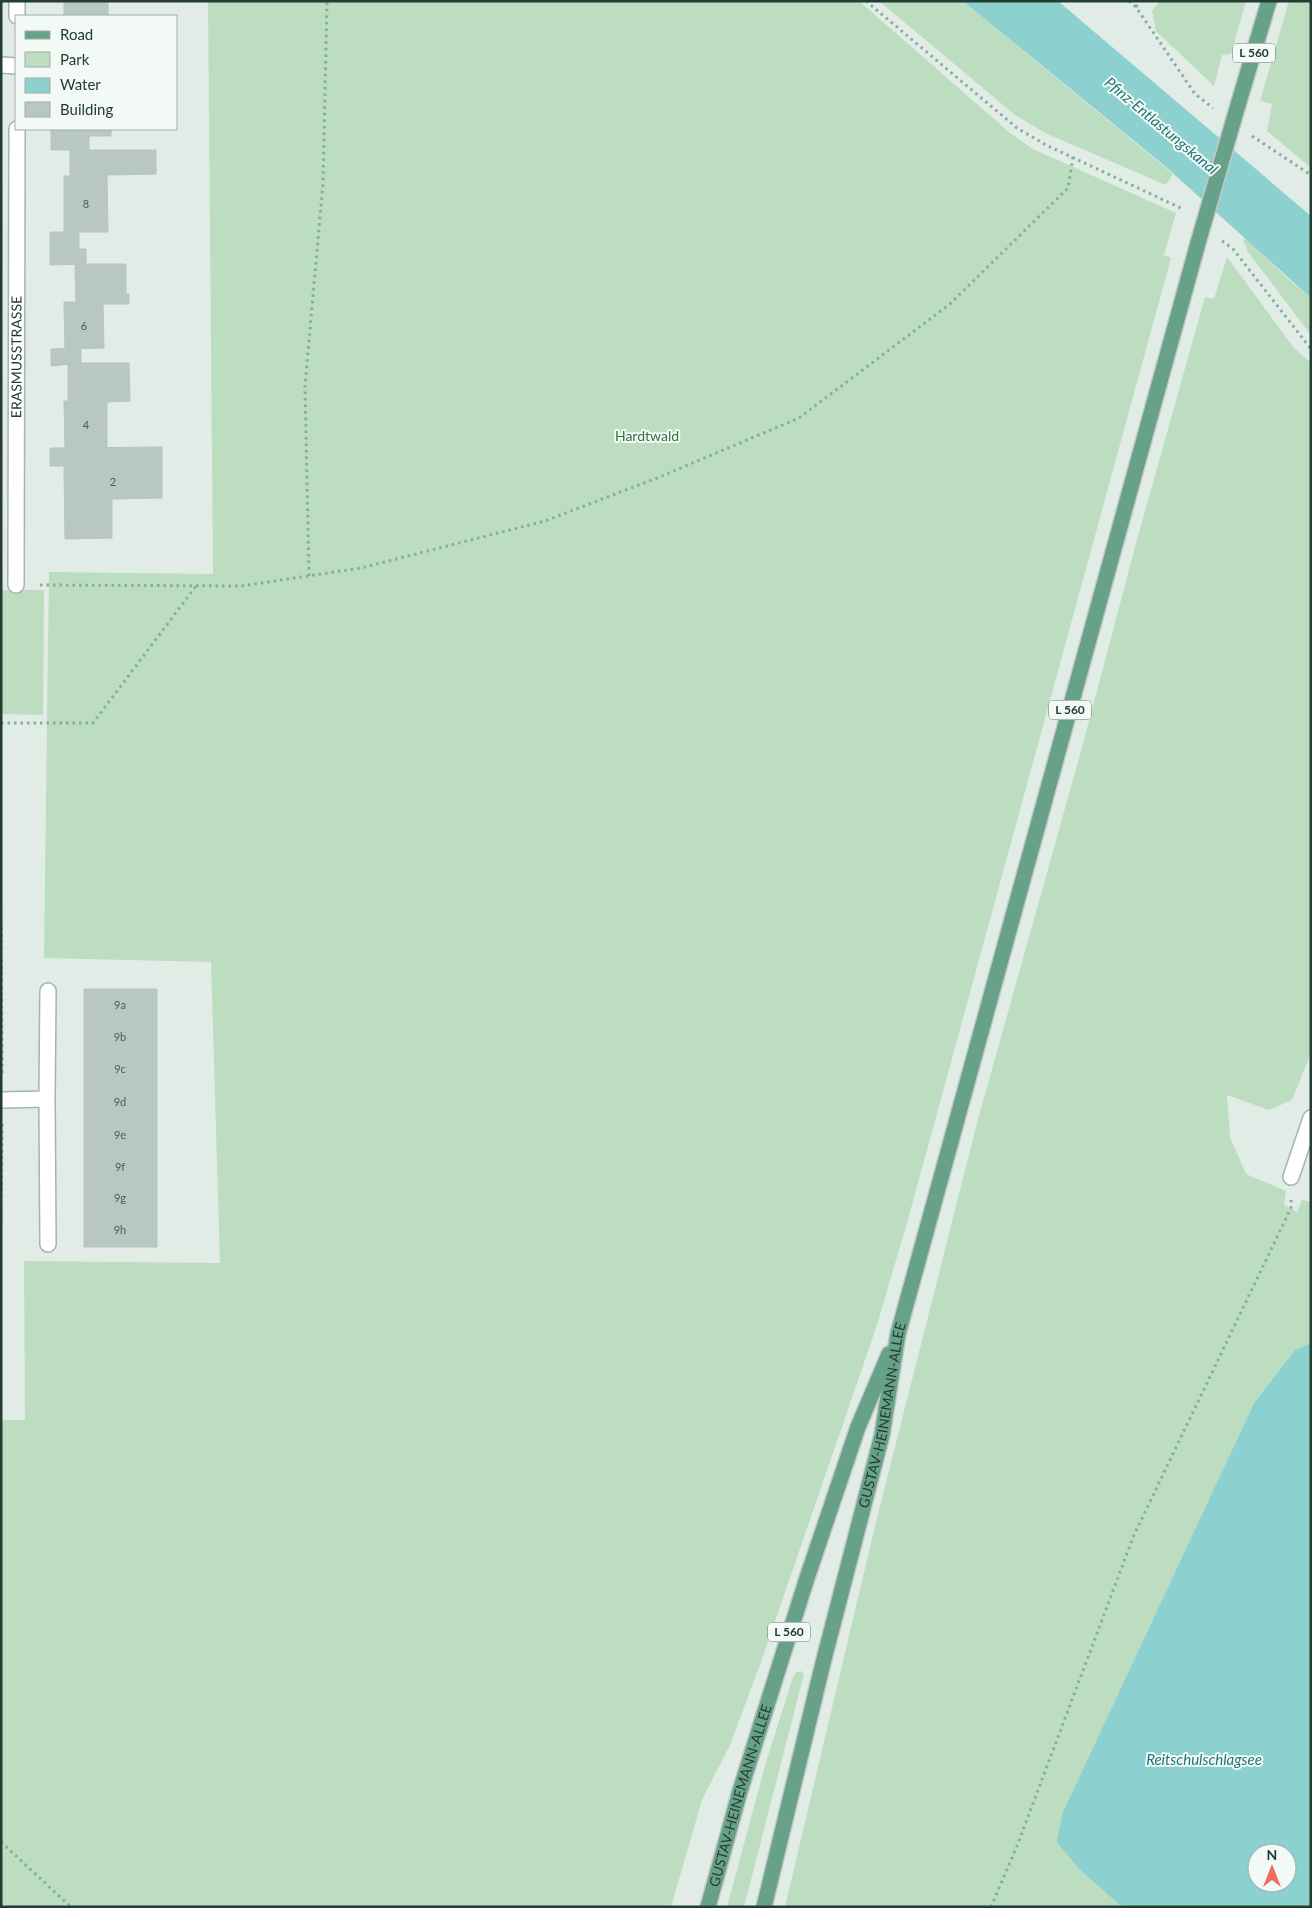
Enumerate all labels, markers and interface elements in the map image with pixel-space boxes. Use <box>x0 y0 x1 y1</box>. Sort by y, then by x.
legend <box>15 15 178 130</box>
text: Road <box>60 25 93 43</box>
road number: L 560 <box>1233 44 1275 62</box>
text: Park <box>60 50 90 68</box>
water label: Pfinz-Entlastungskanal <box>1102 73 1222 178</box>
text: Water <box>60 75 101 93</box>
text: Building <box>60 100 113 118</box>
house number: 8 <box>83 197 89 210</box>
street label: ERASMUSSTRASSE <box>7 296 25 418</box>
house number: 6 <box>81 319 87 332</box>
house number: 4 <box>83 418 90 431</box>
park label: Hardtwald <box>615 427 679 444</box>
house number: 2 <box>110 475 116 488</box>
road number: L 560 <box>1049 700 1091 720</box>
house number: 9a <box>114 998 126 1011</box>
house number: 9b <box>114 1030 126 1043</box>
house number: 9c <box>114 1062 126 1075</box>
house number: 9d <box>114 1095 126 1108</box>
house number: 9e <box>114 1128 126 1141</box>
house number: 9f <box>115 1160 125 1173</box>
house number: 9g <box>114 1191 126 1204</box>
house number: 9h <box>114 1223 126 1236</box>
street label: GUSTAV-HEINEMANN-ALLEE <box>854 1320 909 1510</box>
road number: L 560 <box>768 1622 810 1641</box>
street label: GUSTAV-HEINEMANN-ALLEE <box>705 1702 775 1888</box>
water label: Reitschulschlagsee <box>1146 1750 1262 1768</box>
north arrow <box>1247 1843 1297 1893</box>
text: N <box>1267 1846 1277 1863</box>

